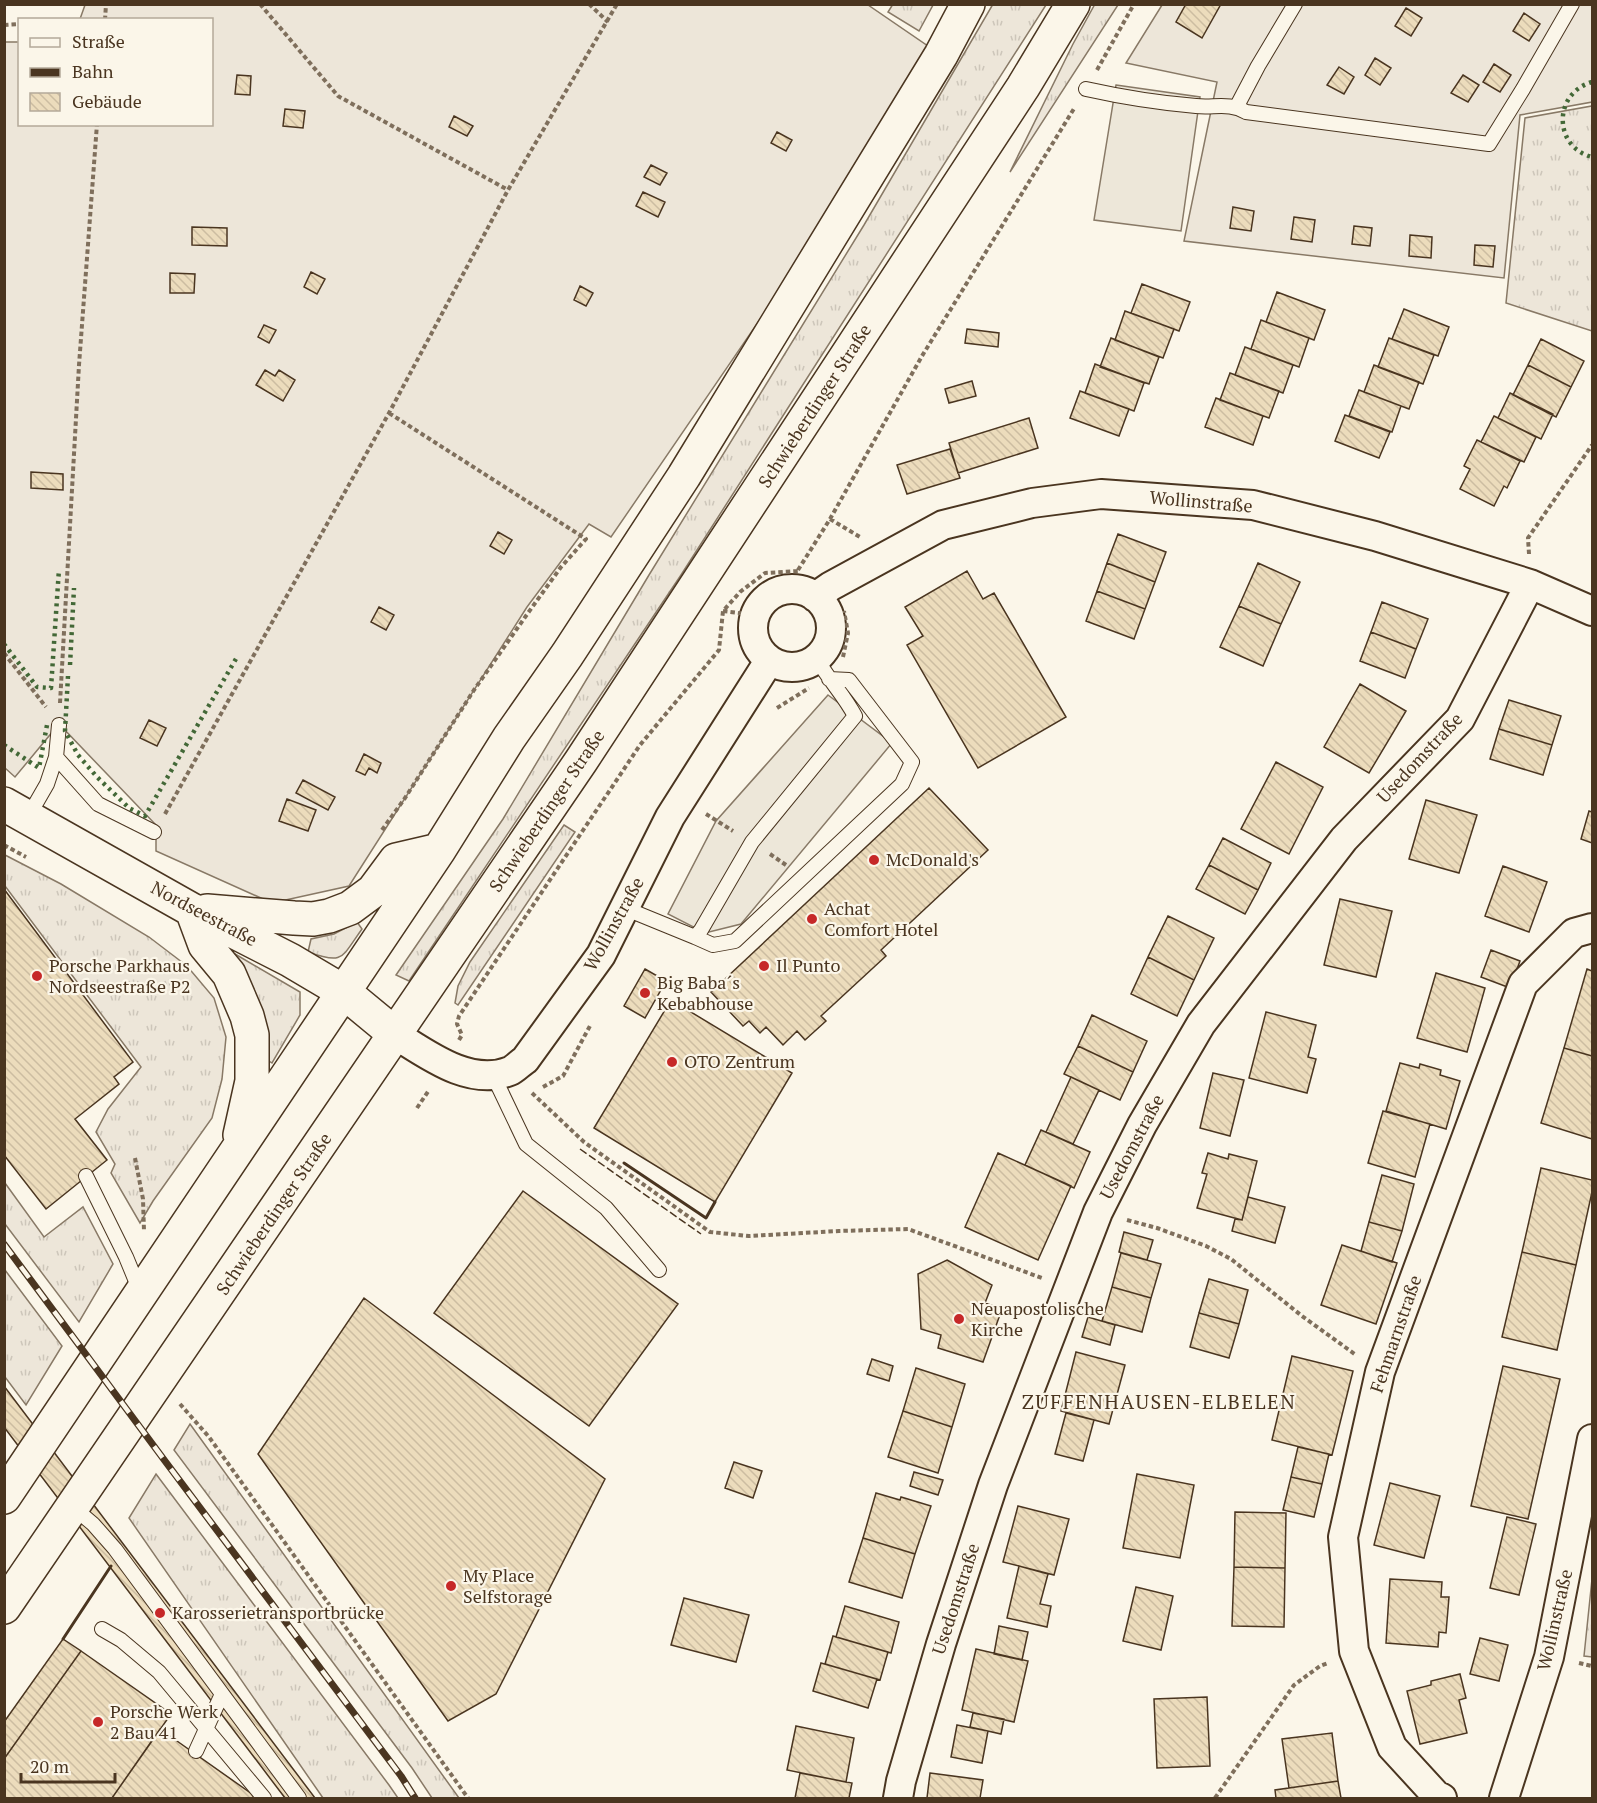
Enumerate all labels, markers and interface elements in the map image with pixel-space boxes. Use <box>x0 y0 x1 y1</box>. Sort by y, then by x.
legend <box>18 18 213 126</box>
text: Straße <box>72 29 125 53</box>
text: Bahn <box>72 59 114 83</box>
text: Gebäude <box>72 89 142 113</box>
street label: Schwieberdinger Straße <box>752 319 876 492</box>
street label: Wollinstraße <box>1148 485 1254 517</box>
street label: Usedomstraße <box>1371 707 1467 808</box>
street label: Schwieberdinger Straße <box>483 725 609 896</box>
place label: McDonald's <box>886 847 979 871</box>
marker: McDonald's <box>867 853 881 867</box>
street label: Wollinstraße <box>578 872 649 975</box>
street label: Nordseestraße <box>147 875 262 951</box>
place label: Achat Comfort Hotel <box>824 896 938 941</box>
marker: Achat Comfort Hotel <box>805 912 819 926</box>
place label: Porsche Parkhaus Nordseestraße P2 <box>49 953 191 998</box>
place label: Il Punto <box>776 953 841 977</box>
marker: Il Punto <box>757 959 771 973</box>
marker: Porsche Parkhaus Nordseestraße P2 <box>30 969 44 983</box>
place label: Big Baba´s Kebabhouse <box>657 970 753 1015</box>
marker: Big Baba´s Kebabhouse <box>638 986 652 1000</box>
place label: OTO Zentrum <box>684 1049 796 1073</box>
marker: OTO Zentrum <box>665 1055 679 1069</box>
street label: Usedomstraße <box>1093 1090 1169 1203</box>
street label: Schwieberdinger Straße <box>210 1128 336 1299</box>
street label: Fehmarnstraße <box>1364 1272 1426 1396</box>
place label: Neuapostolische Kirche <box>971 1296 1104 1341</box>
marker: Neuapostolische Kirche <box>952 1312 966 1326</box>
district label: ZUFFENHAUSEN-ELBELEN <box>1022 1388 1296 1415</box>
street label: Usedomstraße <box>926 1540 984 1657</box>
place label: My Place Selfstorage <box>463 1563 552 1608</box>
street label: Wollinstraße <box>1531 1567 1577 1673</box>
marker: My Place Selfstorage <box>444 1579 458 1593</box>
place label: Karosserietransportbrücke <box>172 1600 384 1624</box>
marker: Karosserietransportbrücke <box>153 1606 167 1620</box>
place label: Porsche Werk 2 Bau 41 <box>110 1699 219 1744</box>
marker: Porsche Werk 2 Bau 41 <box>91 1715 105 1729</box>
scale bar <box>21 1746 116 1784</box>
text: 20 m <box>30 1754 70 1778</box>

